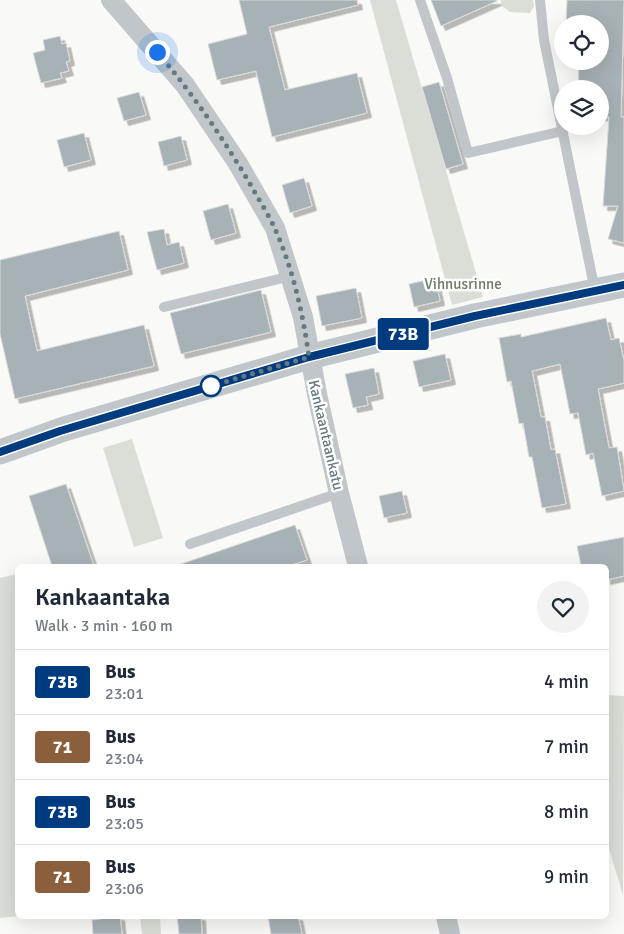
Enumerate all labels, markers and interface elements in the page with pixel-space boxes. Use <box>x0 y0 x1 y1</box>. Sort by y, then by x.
map controls <box>554 15 609 135</box>
button: locate <box>554 15 609 70</box>
your location <box>145 40 170 65</box>
button: layers <box>554 80 609 135</box>
park label: Vihnusrinne <box>424 275 502 293</box>
line badge: 73B <box>374 318 432 350</box>
text: 73B <box>388 323 418 345</box>
unlabelled marker <box>200 375 222 397</box>
street label: Kankaantaankatu <box>305 378 347 492</box>
button: heart <box>537 581 589 633</box>
text: Kankaantaka <box>35 582 170 612</box>
text: Walk · 3 min · 160 m <box>35 616 173 636</box>
text: Bus <box>105 660 136 684</box>
text: 4 min <box>544 670 589 694</box>
text: 73B <box>47 671 78 693</box>
text: 23:01 <box>105 684 144 704</box>
text: Bus <box>105 725 136 749</box>
text: 7 min <box>544 735 589 759</box>
text: 71 <box>53 736 72 758</box>
text: 23:04 <box>105 749 144 769</box>
text: Bus <box>105 790 136 814</box>
text: 8 min <box>544 800 589 824</box>
text: 73B <box>47 801 78 823</box>
text: 23:05 <box>105 814 144 834</box>
text: Bus <box>105 855 136 879</box>
text: 9 min <box>544 865 589 889</box>
text: 71 <box>53 866 72 888</box>
text: 23:06 <box>105 879 144 899</box>

